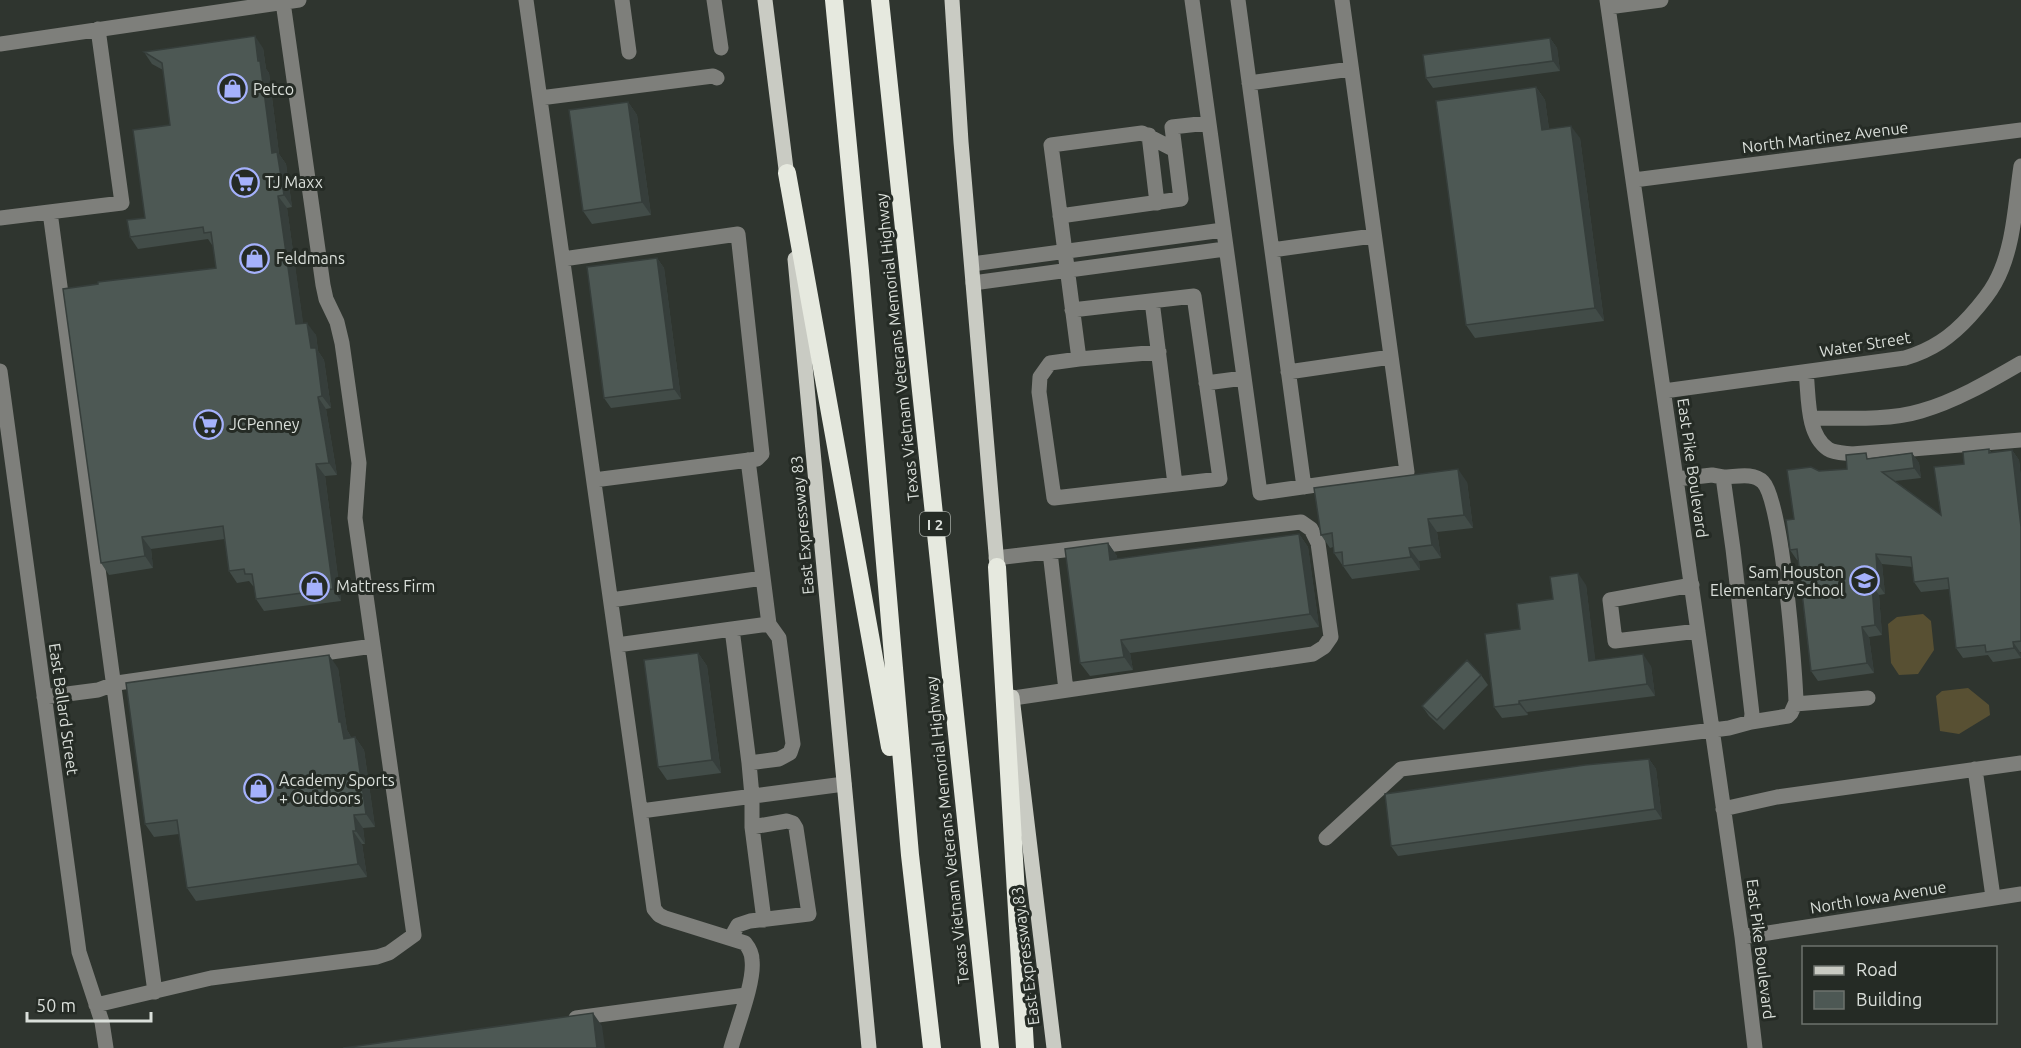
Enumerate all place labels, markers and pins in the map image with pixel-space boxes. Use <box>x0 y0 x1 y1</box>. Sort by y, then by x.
shop icon: Petco <box>216 73 248 105</box>
place label: Petco <box>253 80 294 98</box>
supermarket icon: TJ Maxx <box>228 166 260 198</box>
place label: TJ Maxx <box>265 173 323 191</box>
shop icon: Feldmans <box>239 242 271 274</box>
place label: Feldmans <box>276 249 345 267</box>
supermarket icon: JCPenney <box>192 408 224 440</box>
place label: JCPenney <box>229 415 300 433</box>
place label: Sam Houston Elementary School <box>1710 563 1844 599</box>
school or university icon: Sam Houston Elementary School <box>1849 565 1881 597</box>
shop icon: Mattress Firm <box>299 570 331 602</box>
place label: Mattress Firm <box>336 577 435 595</box>
place label: Academy Sports + Outdoors <box>279 771 395 807</box>
shop icon: Academy Sports + Outdoors <box>242 773 274 805</box>

